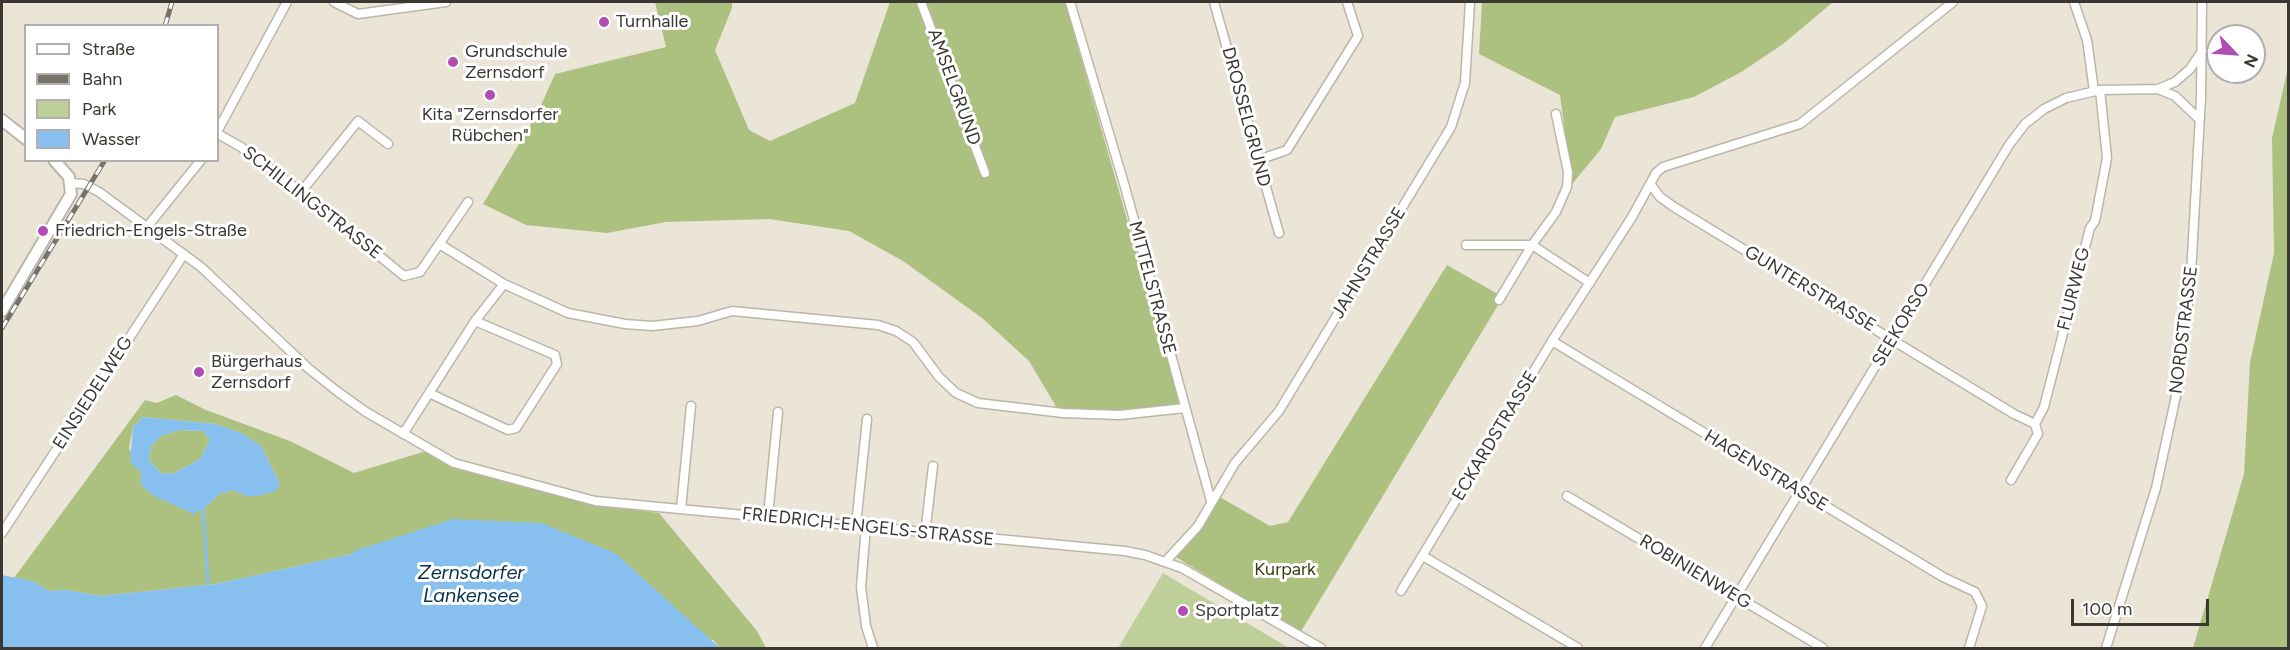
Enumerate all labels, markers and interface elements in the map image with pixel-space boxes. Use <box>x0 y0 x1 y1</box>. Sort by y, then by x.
place label: Turnhalle <box>616 11 688 33</box>
marker: Turnhalle <box>597 15 611 29</box>
legend <box>24 24 219 162</box>
north arrow <box>2206 24 2266 84</box>
street label: AMSELGRUND <box>923 26 985 148</box>
text: Straße <box>82 38 135 60</box>
place label: Grundschule Zernsdorf <box>465 41 567 84</box>
street label: DROSSELGRUND <box>1217 45 1275 189</box>
text: N <box>2240 51 2262 71</box>
marker: Grundschule Zernsdorf <box>446 55 460 69</box>
text: Bahn <box>82 68 122 90</box>
marker: Kita "Zernsdorfer Rübchen" <box>483 88 497 102</box>
text: Park <box>82 98 116 120</box>
place label: Kita "Zernsdorfer Rübchen" <box>422 104 558 146</box>
text: Wasser <box>82 128 140 150</box>
street label: SCHILLINGSTRASSE <box>238 142 386 264</box>
street label: JAHNSTRASSE <box>1327 203 1411 323</box>
street label: MITTELSTRASSE <box>1124 219 1180 357</box>
place label: Friedrich-Engels-Straße <box>55 220 247 242</box>
marker: Friedrich-Engels-Straße <box>36 224 50 238</box>
street label: GUNTERSTRASSE <box>1740 241 1880 337</box>
street label: FLURWEG <box>2053 245 2095 333</box>
street label: NORDSTRASSE <box>2165 265 2203 395</box>
street label: SEEKORSO <box>1868 279 1934 371</box>
street label: EINSIEDELWEG <box>49 333 137 453</box>
place label: Bürgerhaus Zernsdorf <box>211 351 302 394</box>
marker: Bürgerhaus Zernsdorf <box>192 365 206 379</box>
street label: ECKARDSTRASSE <box>1448 367 1542 505</box>
street label: HAGENSTRASSE <box>1700 425 1832 517</box>
street label: FRIEDRICH-ENGELS-STRASSE <box>741 503 995 551</box>
street label: ROBINIENWEG <box>1635 530 1755 614</box>
park label: Kurpark <box>1254 559 1316 581</box>
water label: Zernsdorfer Lankensee <box>418 561 524 608</box>
scale bar <box>2074 587 2212 625</box>
text: 100 m <box>2082 598 2132 620</box>
place label: Sportplatz <box>1195 600 1279 622</box>
marker: Sportplatz <box>1176 604 1190 618</box>

